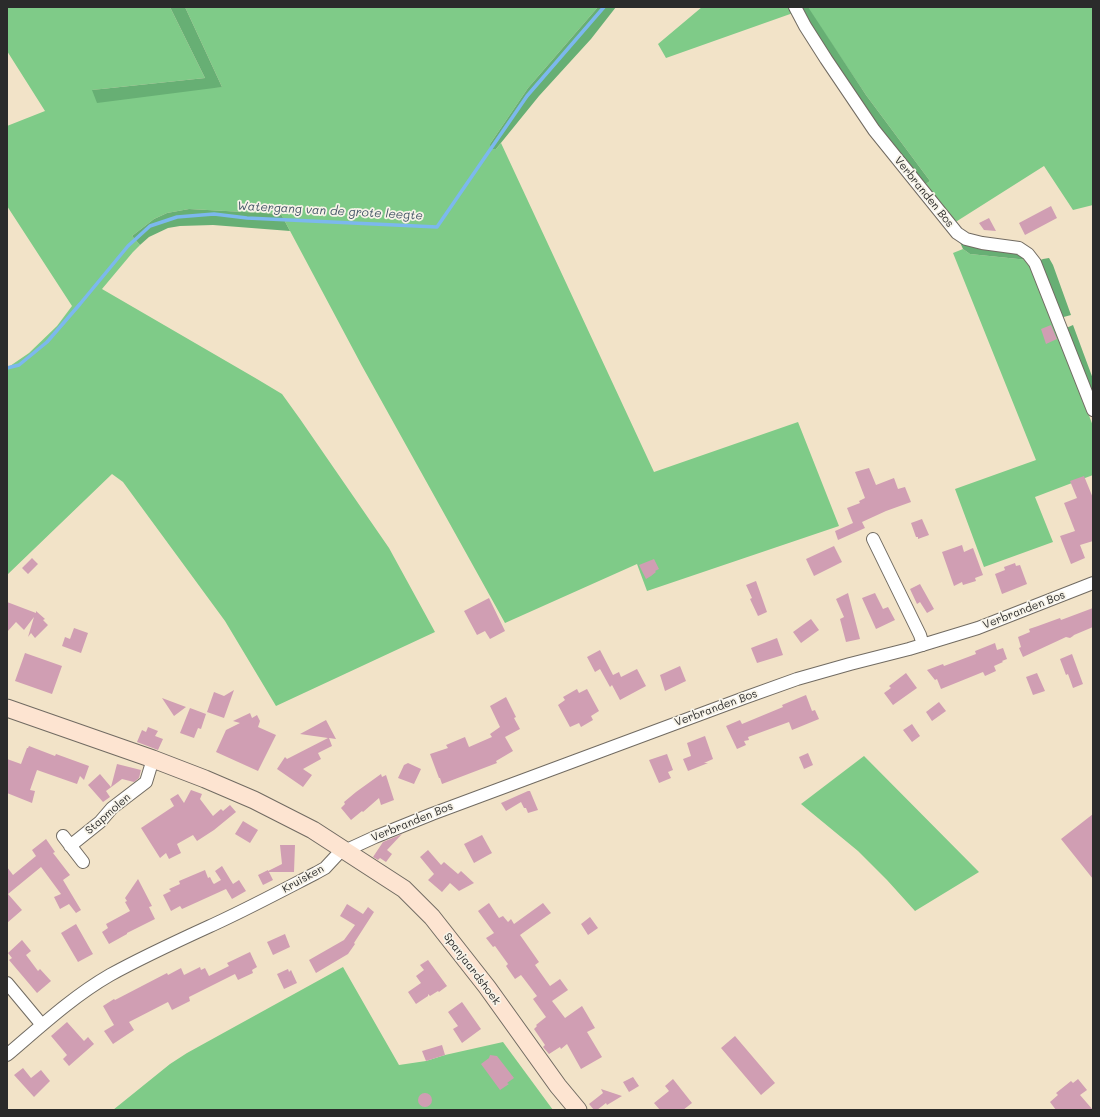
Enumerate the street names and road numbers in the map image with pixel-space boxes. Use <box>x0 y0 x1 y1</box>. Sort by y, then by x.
street label: Verbranden Bos <box>892 154 956 230</box>
street label: Verbranden Bos <box>981 588 1067 632</box>
street label: Verbranden Bos <box>673 687 759 729</box>
street label: Stapmolen <box>83 791 133 837</box>
street label: Verbranden Bos <box>369 800 455 844</box>
street label: Kruisken <box>280 862 326 896</box>
street label: Spanjaardshoek <box>441 930 503 1008</box>

